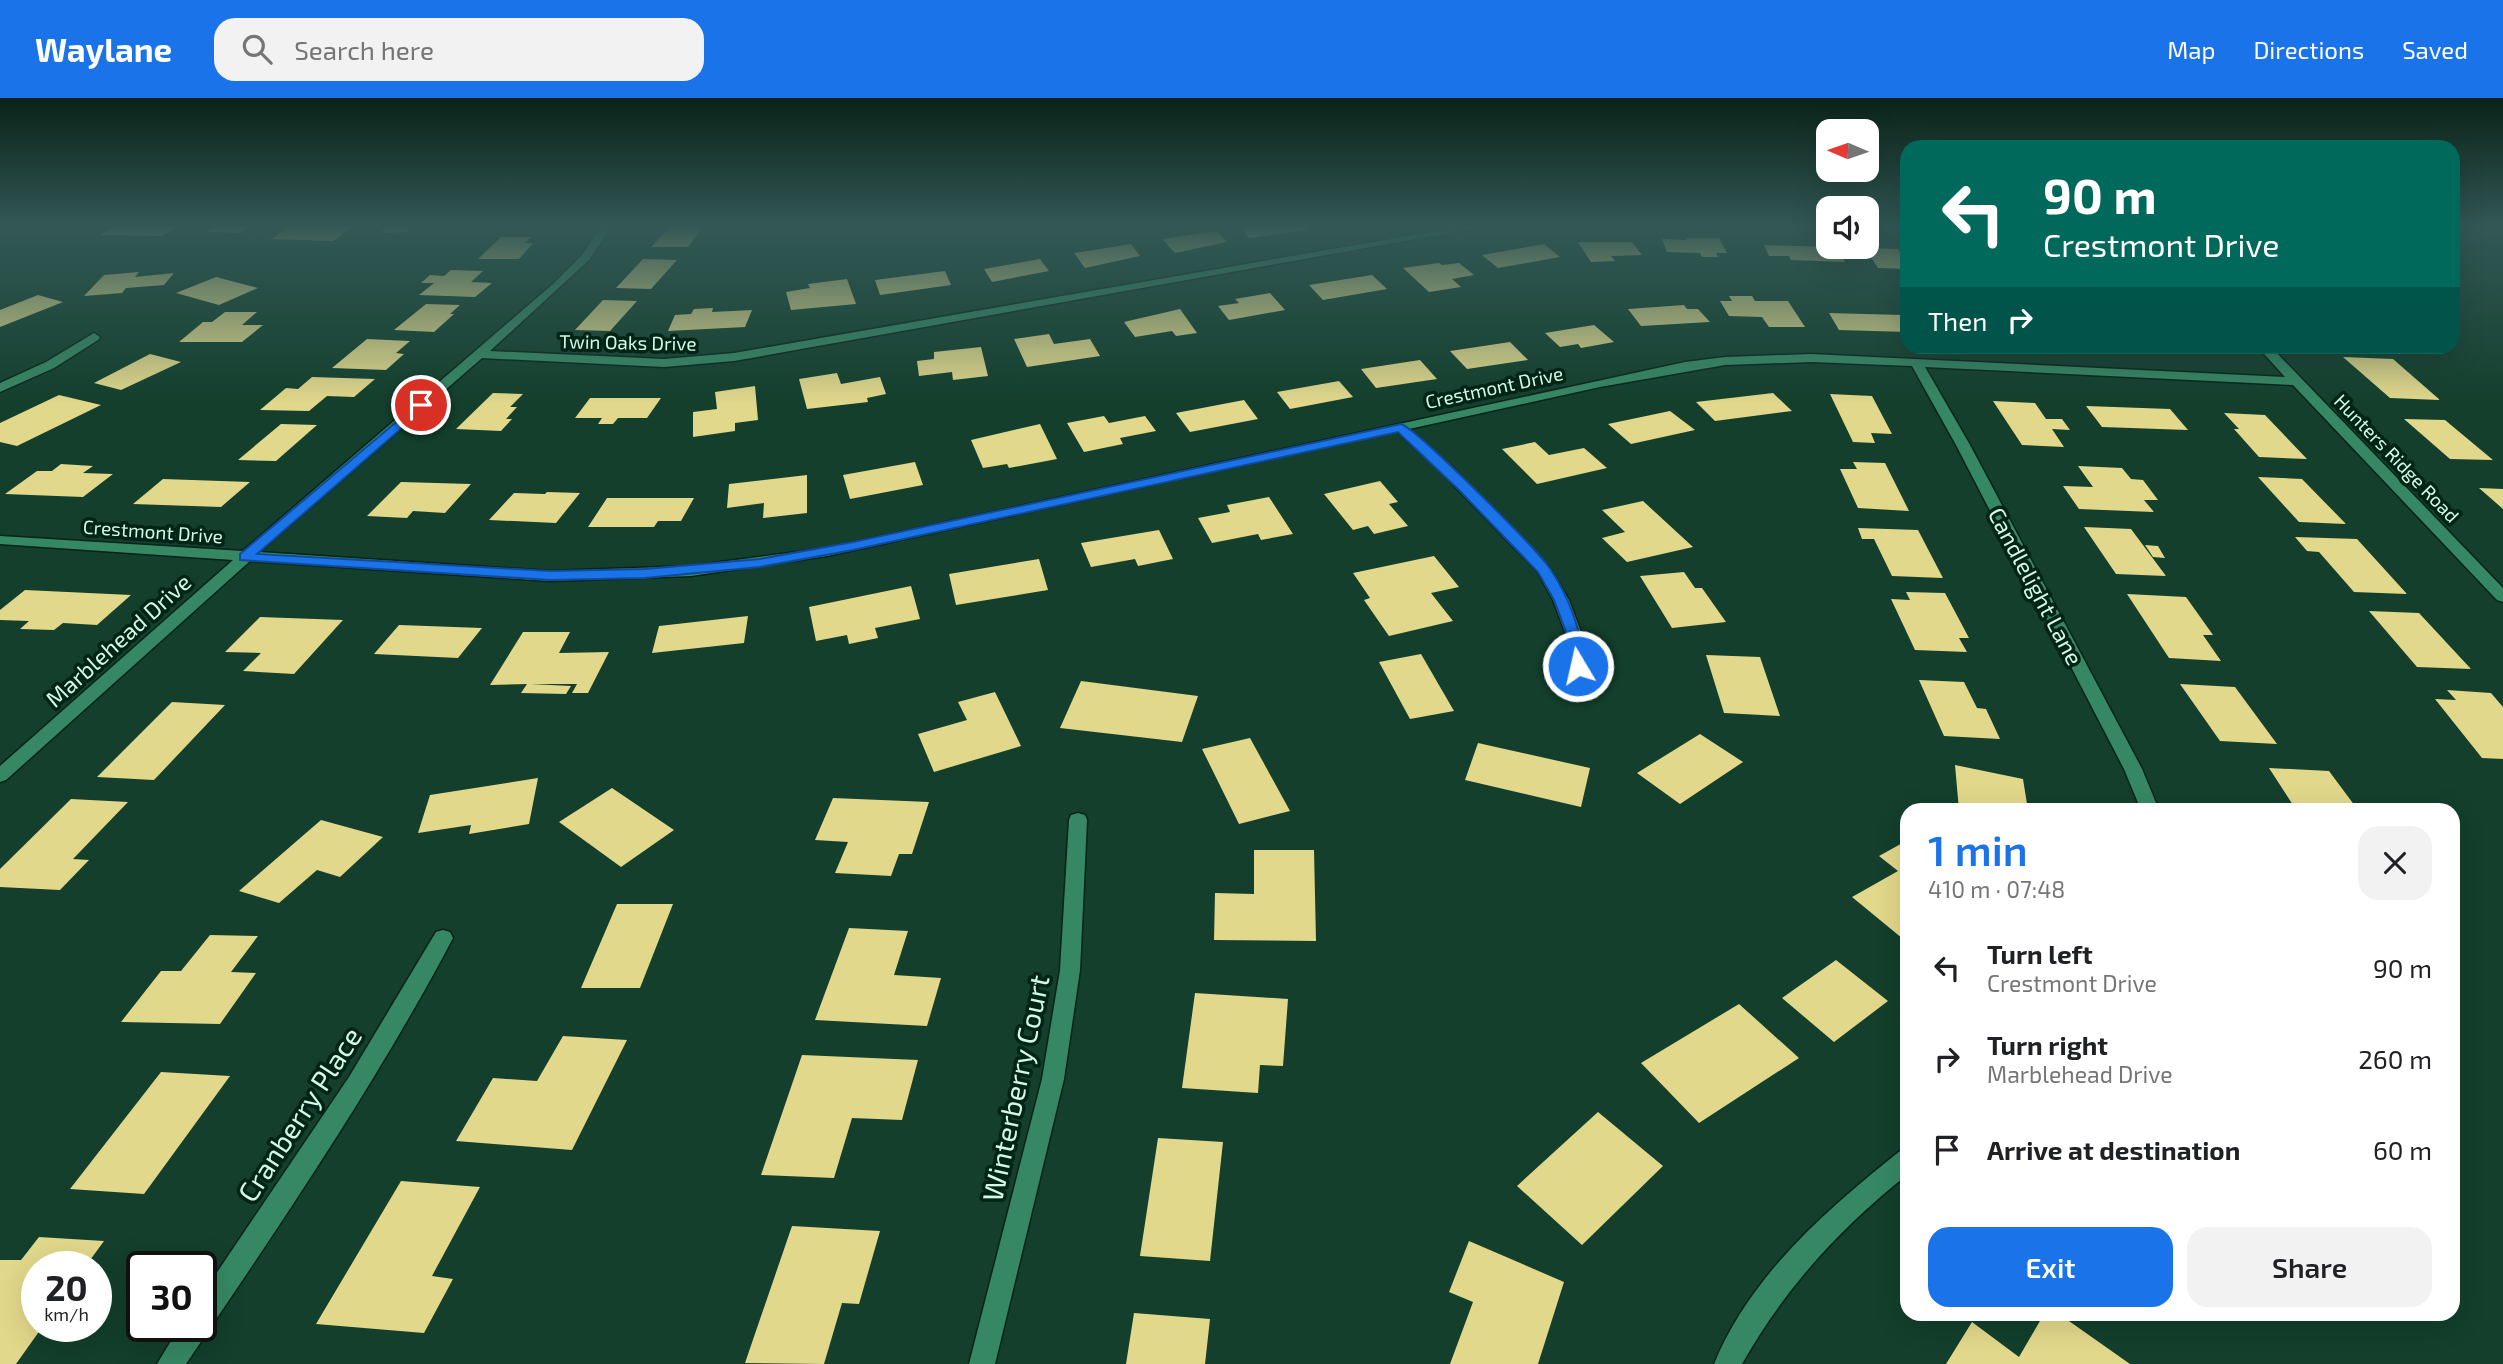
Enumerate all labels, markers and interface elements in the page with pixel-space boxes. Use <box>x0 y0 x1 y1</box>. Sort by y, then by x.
search box <box>214 18 704 81</box>
text: Waylane <box>35 29 172 69</box>
icon: search <box>238 30 276 68</box>
text: Search here <box>294 34 434 65</box>
text: Map <box>2167 35 2215 64</box>
text: Directions <box>2253 35 2364 64</box>
text: Saved <box>2402 35 2468 64</box>
north arrow <box>1816 119 1880 182</box>
map controls <box>1816 119 1879 259</box>
text: 90 m <box>2043 165 2157 224</box>
icon: left <box>1928 168 2019 259</box>
button: sound <box>1816 196 1879 259</box>
text: Crestmont Drive <box>2043 225 2279 263</box>
icon: right <box>2001 301 2039 339</box>
text: Then <box>1928 305 1987 336</box>
street label: Twin Oaks Drive <box>559 329 697 355</box>
street label: Crestmont Drive <box>1423 361 1565 413</box>
pin <box>391 375 451 435</box>
icon: arrive <box>402 386 440 424</box>
street label: Hunters Ridge Road <box>2330 389 2464 527</box>
street label: Candlelight Lane <box>1983 503 2089 669</box>
street label: Crestmont Drive <box>82 515 224 547</box>
street label: Marblehead Drive <box>40 568 196 712</box>
position arrow <box>1541 629 1615 703</box>
text: 1 min <box>1928 824 2028 874</box>
button: close <box>2358 826 2432 900</box>
text: 410 m · 07:48 <box>1928 875 2065 903</box>
text: Turn left <box>1987 938 2093 969</box>
icon: left <box>1928 949 1966 987</box>
text: 90 m <box>2373 952 2432 983</box>
text: Crestmont Drive <box>1987 969 2157 997</box>
street label: Winterberry Court <box>974 972 1056 1204</box>
street label: Cranberry Place <box>230 1020 368 1208</box>
text: Turn right <box>1987 1029 2108 1060</box>
icon: right <box>1928 1040 1966 1078</box>
text: 260 m <box>2358 1043 2432 1074</box>
text: Marblehead Drive <box>1987 1060 2173 1088</box>
icon: arrive <box>1928 1131 1966 1169</box>
text: Arrive at destination <box>1987 1134 2240 1165</box>
text: 60 m <box>2373 1134 2432 1165</box>
button: Exit <box>1928 1227 2173 1307</box>
button: Share <box>2187 1227 2432 1307</box>
speed limit sign: 30 <box>126 1251 217 1342</box>
text: 20 <box>45 1266 88 1308</box>
text: km/h <box>44 1303 89 1325</box>

